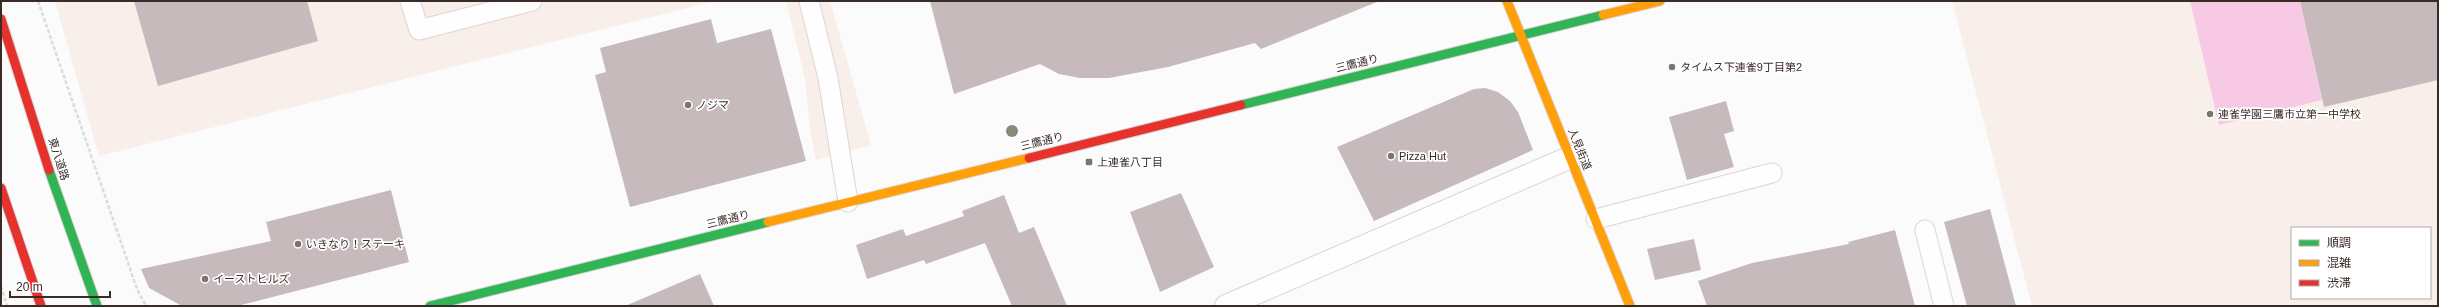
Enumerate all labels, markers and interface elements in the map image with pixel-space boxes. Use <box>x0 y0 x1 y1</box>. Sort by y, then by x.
street label: 三鷹通り <box>1334 52 1380 74</box>
place label: タイムス下連雀9丁目第2 <box>1680 61 1802 73</box>
marker: タイムス下連雀9丁目第2 <box>1667 62 1677 72</box>
place label: ノジマ <box>696 99 729 111</box>
marker: ノジマ <box>683 100 693 110</box>
place label: 連雀学園三鷹市立第一中学校 <box>2218 108 2361 120</box>
marker: 連雀学園三鷹市立第一中学校 <box>2205 109 2215 119</box>
street label: 人見街道 <box>1566 126 1594 172</box>
street label: 三鷹通り <box>1019 130 1065 152</box>
street label: 東八道路 <box>46 136 72 182</box>
place label: Pizza Hut <box>1399 150 1446 162</box>
marker: Pizza Hut <box>1386 151 1396 161</box>
place label: 上連雀八丁目 <box>1097 156 1163 168</box>
marker: 上連雀八丁目 <box>1084 157 1094 167</box>
street label: 三鷹通り <box>705 208 751 230</box>
legend <box>2291 227 2431 299</box>
text: 順調 <box>2327 236 2351 250</box>
place label: いきなり！ステーキ <box>306 238 405 250</box>
marker: いきなり！ステーキ <box>293 239 303 249</box>
text: 混雑 <box>2327 256 2351 270</box>
scale bar <box>10 273 110 299</box>
place label: イーストヒルズ <box>213 273 289 285</box>
marker: イーストヒルズ <box>200 274 210 284</box>
text: 渋滞 <box>2327 276 2351 290</box>
text: 20 m <box>16 280 43 294</box>

